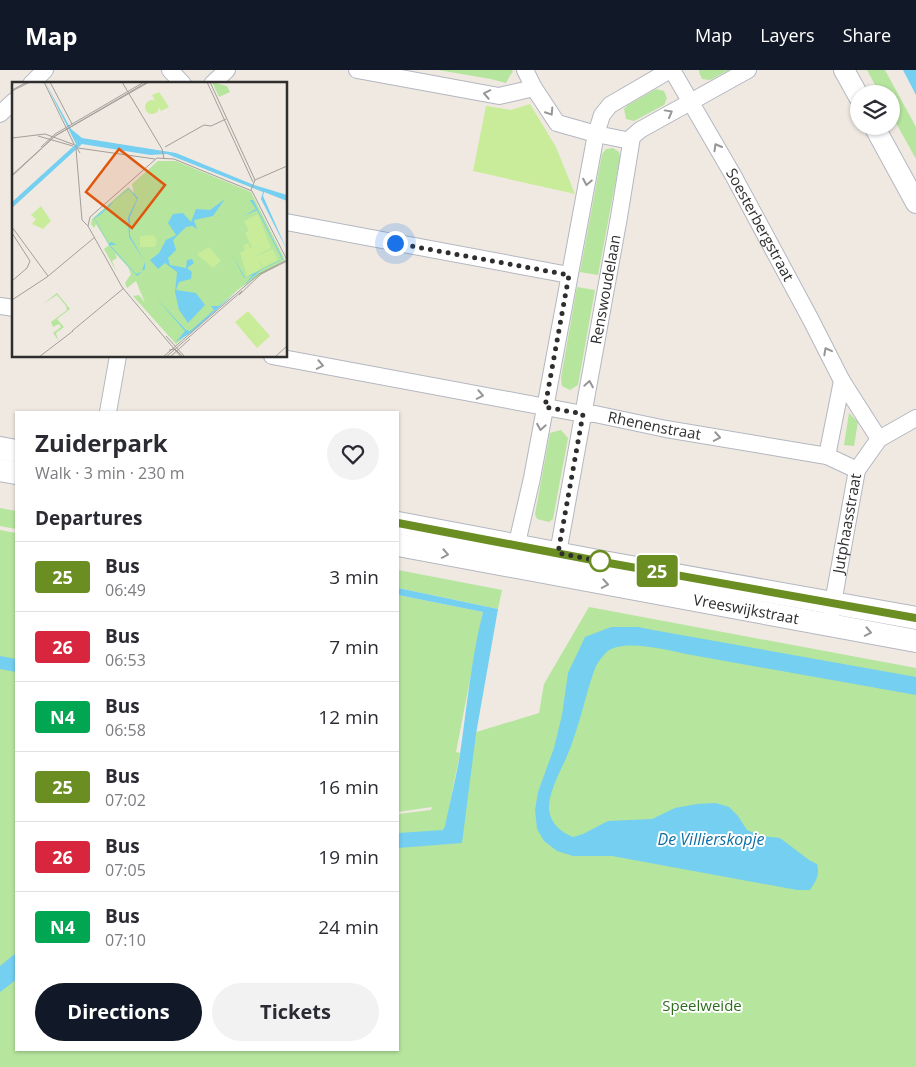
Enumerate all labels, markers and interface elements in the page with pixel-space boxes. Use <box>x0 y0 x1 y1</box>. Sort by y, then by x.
text: Map <box>25 19 77 52</box>
text: Map <box>695 23 732 47</box>
text: Layers <box>760 23 815 47</box>
text: Share <box>843 23 891 47</box>
inset map <box>12 82 288 358</box>
map controls <box>850 85 900 135</box>
button: layers <box>850 85 900 135</box>
one-way arrow <box>482 89 491 99</box>
one-way arrow <box>544 106 553 115</box>
one-way arrow <box>664 110 673 120</box>
one-way arrow <box>713 143 723 152</box>
street label: Soesterbergstraat <box>722 164 799 284</box>
one-way arrow <box>583 177 593 186</box>
your location <box>383 231 408 256</box>
street label: Renswoudelaan <box>585 233 625 346</box>
one-way arrow <box>824 348 834 357</box>
one-way arrow <box>316 360 325 370</box>
one-way arrow <box>583 380 593 389</box>
one-way arrow <box>476 389 484 399</box>
street label: Rhenenstraat <box>606 406 703 444</box>
one-way arrow <box>536 423 546 432</box>
text: Zuiderpark <box>35 426 168 459</box>
button: heart <box>327 428 379 480</box>
one-way arrow <box>713 432 721 442</box>
text: Walk · 3 min · 230 m <box>35 462 185 484</box>
street label: Jutphaasstraat <box>827 472 865 577</box>
text: Departures <box>35 505 142 531</box>
one-way arrow <box>441 548 450 559</box>
unlabelled marker <box>589 550 611 572</box>
text: Bus <box>105 553 140 579</box>
line badge: 25 <box>634 555 680 587</box>
text: 25 <box>647 559 667 583</box>
text: 3 min <box>329 564 379 590</box>
text: 25 <box>52 565 73 589</box>
one-way arrow <box>601 578 609 589</box>
text: 06:49 <box>105 579 146 601</box>
street label: Vreeswijkstraat <box>692 589 801 628</box>
text: Bus <box>105 623 140 649</box>
one-way arrow <box>864 627 873 637</box>
text: 7 min <box>329 634 379 660</box>
text: 26 <box>52 635 73 659</box>
text: 06:53 <box>105 649 146 671</box>
text: Bus <box>105 693 140 719</box>
text: 12 min <box>318 704 379 730</box>
text: N4 <box>50 705 75 729</box>
text: 06:58 <box>105 719 146 741</box>
text: Bus <box>105 763 140 789</box>
text: 16 min <box>318 774 379 800</box>
text: 25 <box>52 775 73 799</box>
text: 07:02 <box>105 789 146 811</box>
water label: De Villierskopje <box>657 828 765 850</box>
text: Bus <box>105 833 140 859</box>
text: 19 min <box>318 844 379 870</box>
text: 26 <box>52 845 73 869</box>
text: 07:05 <box>105 859 146 881</box>
text: Bus <box>105 903 140 929</box>
text: 24 min <box>318 914 379 940</box>
text: N4 <box>50 915 75 939</box>
text: 07:10 <box>105 929 146 951</box>
button: Directions <box>35 983 202 1041</box>
button: Tickets <box>212 983 379 1041</box>
park label: Speelweide <box>662 995 742 1015</box>

